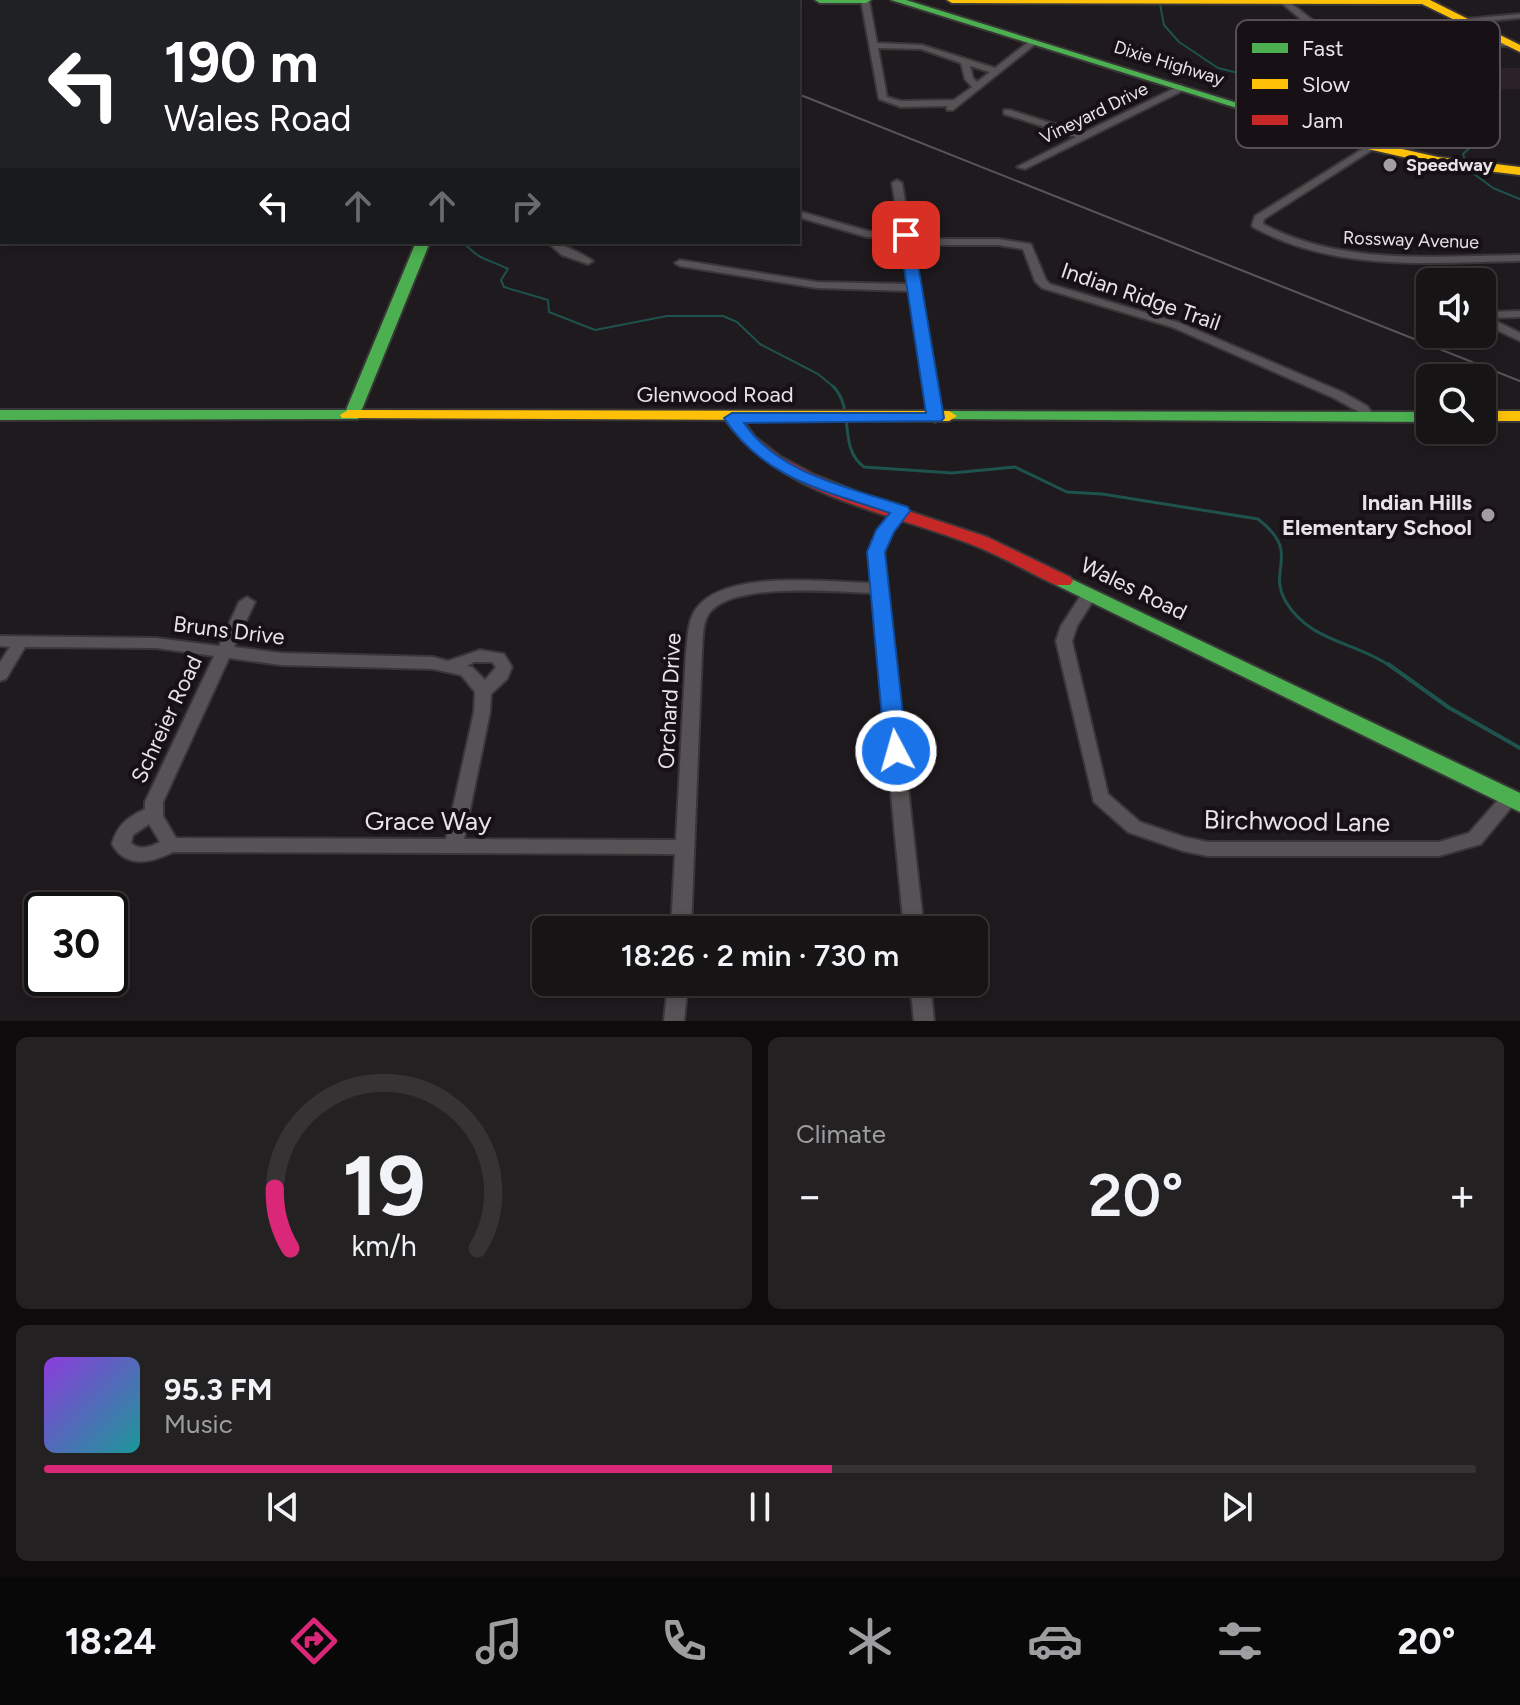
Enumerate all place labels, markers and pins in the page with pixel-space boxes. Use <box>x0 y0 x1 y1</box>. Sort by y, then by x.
place label: Speedway <box>1406 154 1493 176</box>
marker: Speedway <box>1381 156 1399 174</box>
pin <box>872 201 940 269</box>
place label: Indian Hills Elementary School <box>1282 489 1472 541</box>
marker: Indian Hills Elementary School <box>1479 506 1497 524</box>

